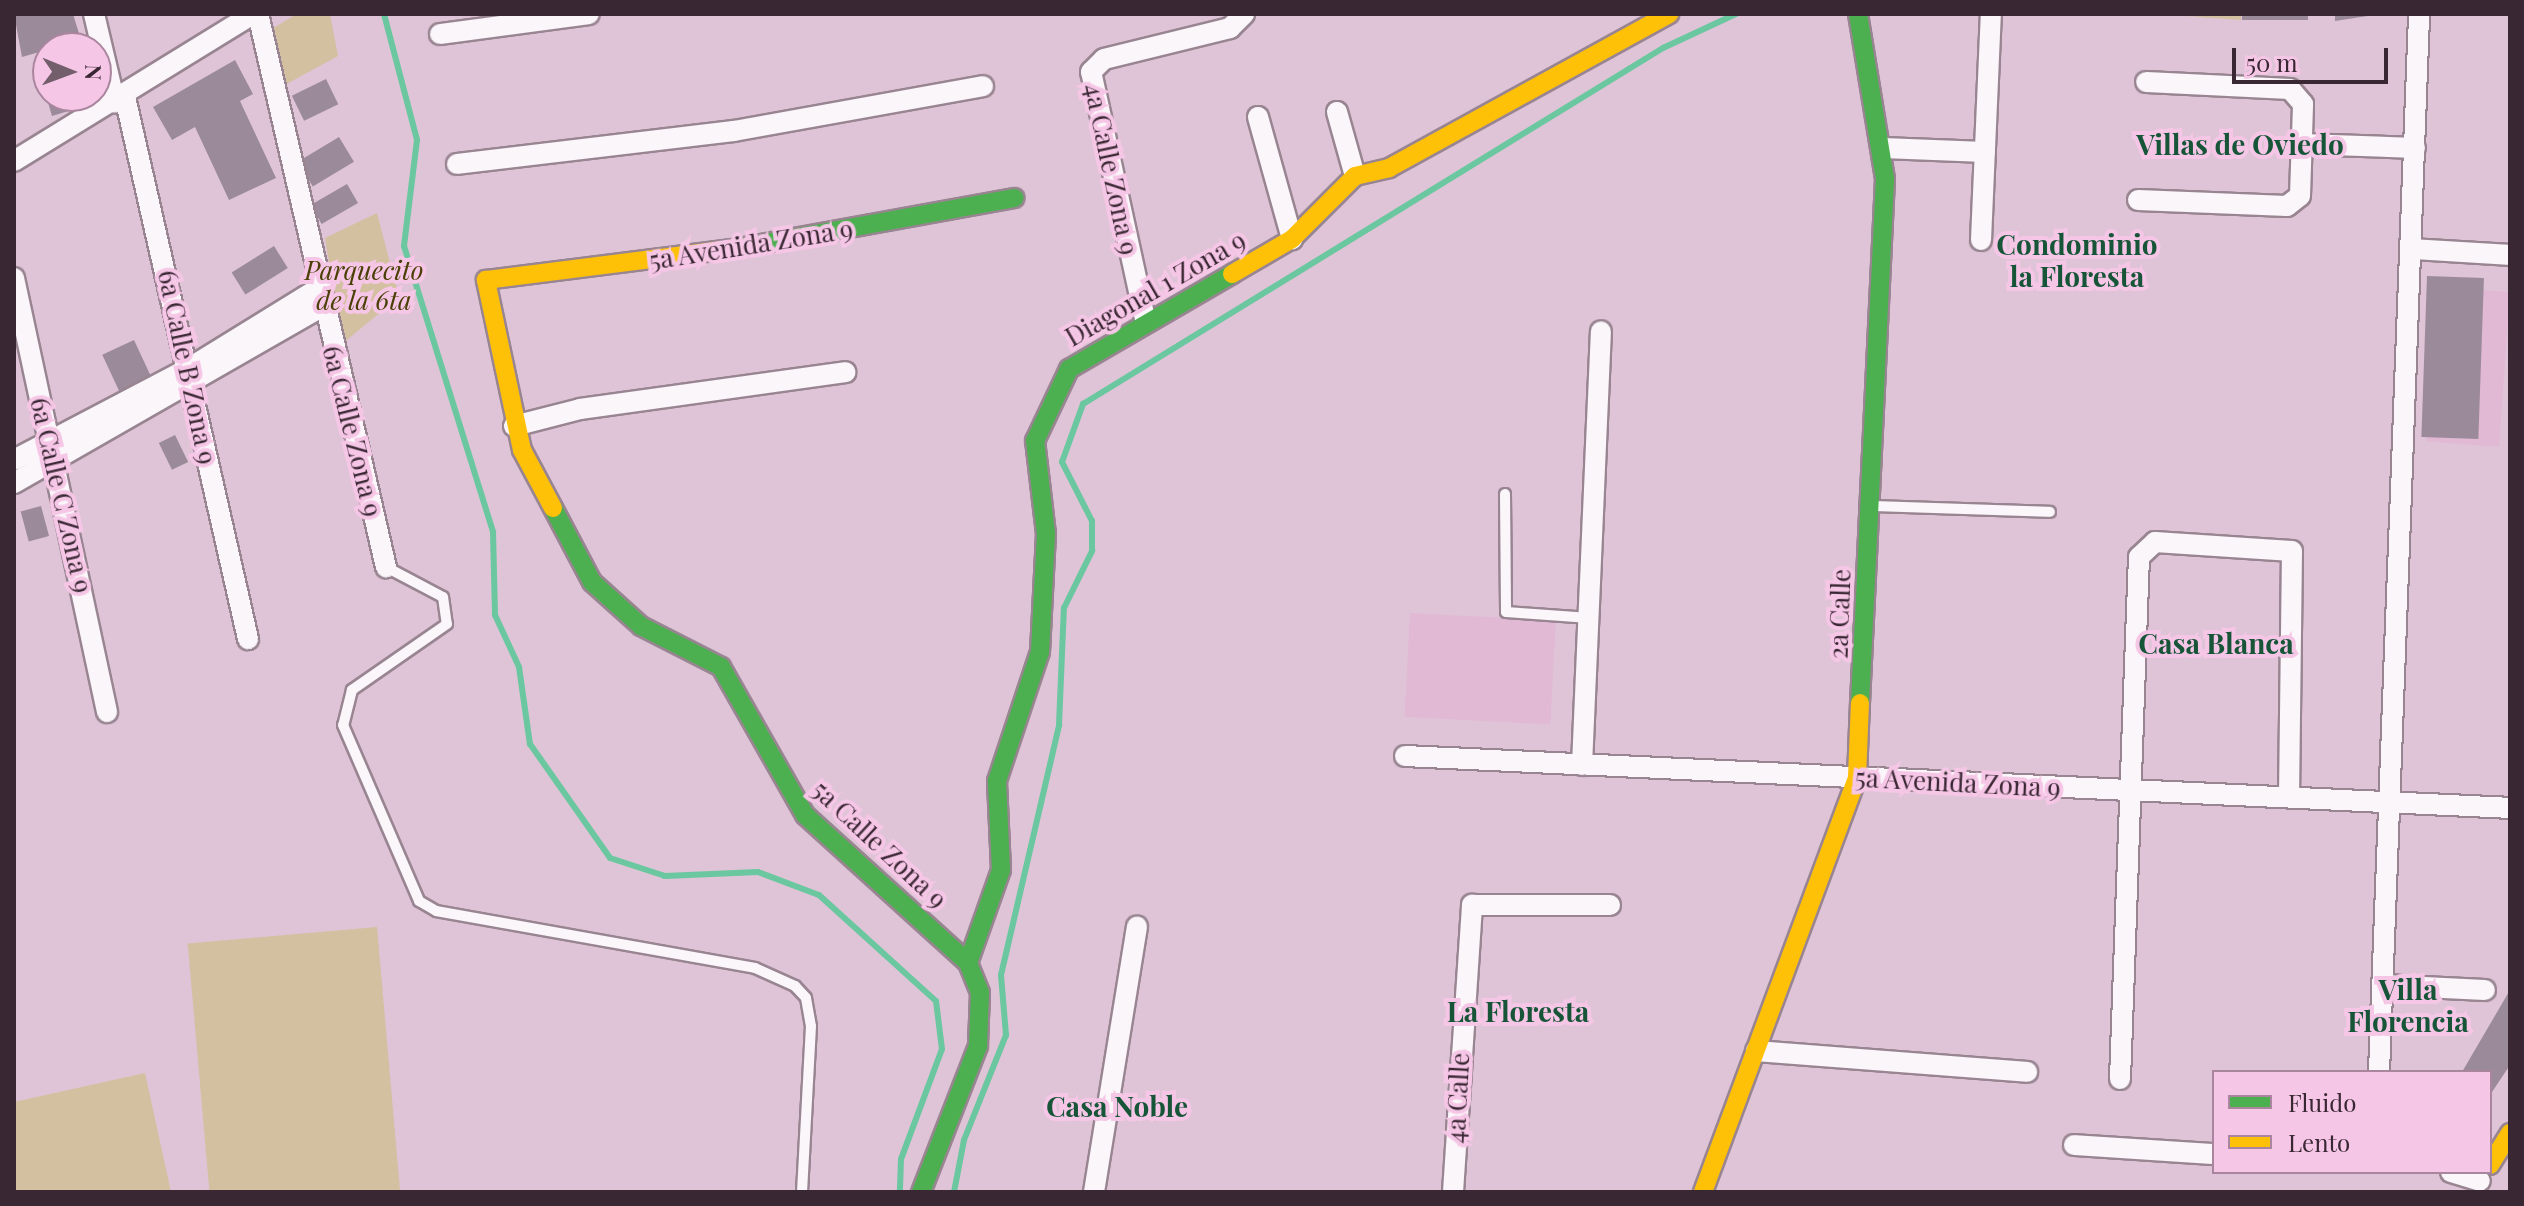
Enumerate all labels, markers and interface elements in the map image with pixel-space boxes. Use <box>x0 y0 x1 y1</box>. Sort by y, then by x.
north arrow <box>32 32 112 112</box>
scale bar <box>2236 32 2392 82</box>
text: 50 m <box>2246 46 2298 78</box>
text: N <box>79 64 109 81</box>
street label: 4a Calle Zona 9 <box>1079 80 1145 258</box>
district label: Villas de Oviedo <box>2136 127 2344 161</box>
street label: 5a Avenida Zona 9 <box>646 212 856 276</box>
street label: Diagonal 1 Zona 9 <box>1059 224 1251 352</box>
district label: Condominio la Floresta <box>1996 227 2158 293</box>
park label: Parquecito de la 6ta <box>305 254 423 316</box>
street label: 6a Calle B Zona 9 <box>152 267 224 467</box>
street label: 6a Calle Zona 9 <box>317 342 389 520</box>
street label: 6a Calle C Zona 9 <box>24 394 100 596</box>
street label: 2a Calle <box>1822 568 1856 660</box>
district label: Casa Blanca <box>2138 626 2294 660</box>
street label: 5a Avenida Zona 9 <box>1854 761 2062 803</box>
street label: 5a Calle Zona 9 <box>806 774 954 914</box>
district label: Villa Florencia <box>2347 972 2469 1038</box>
district label: La Floresta <box>1447 994 1589 1028</box>
street label: 4a Calle <box>1439 1052 1475 1144</box>
legend <box>2212 1070 2492 1174</box>
text: Fluido <box>2288 1086 2356 1118</box>
district label: Casa Noble <box>1046 1089 1188 1123</box>
text: Lento <box>2288 1126 2350 1158</box>

